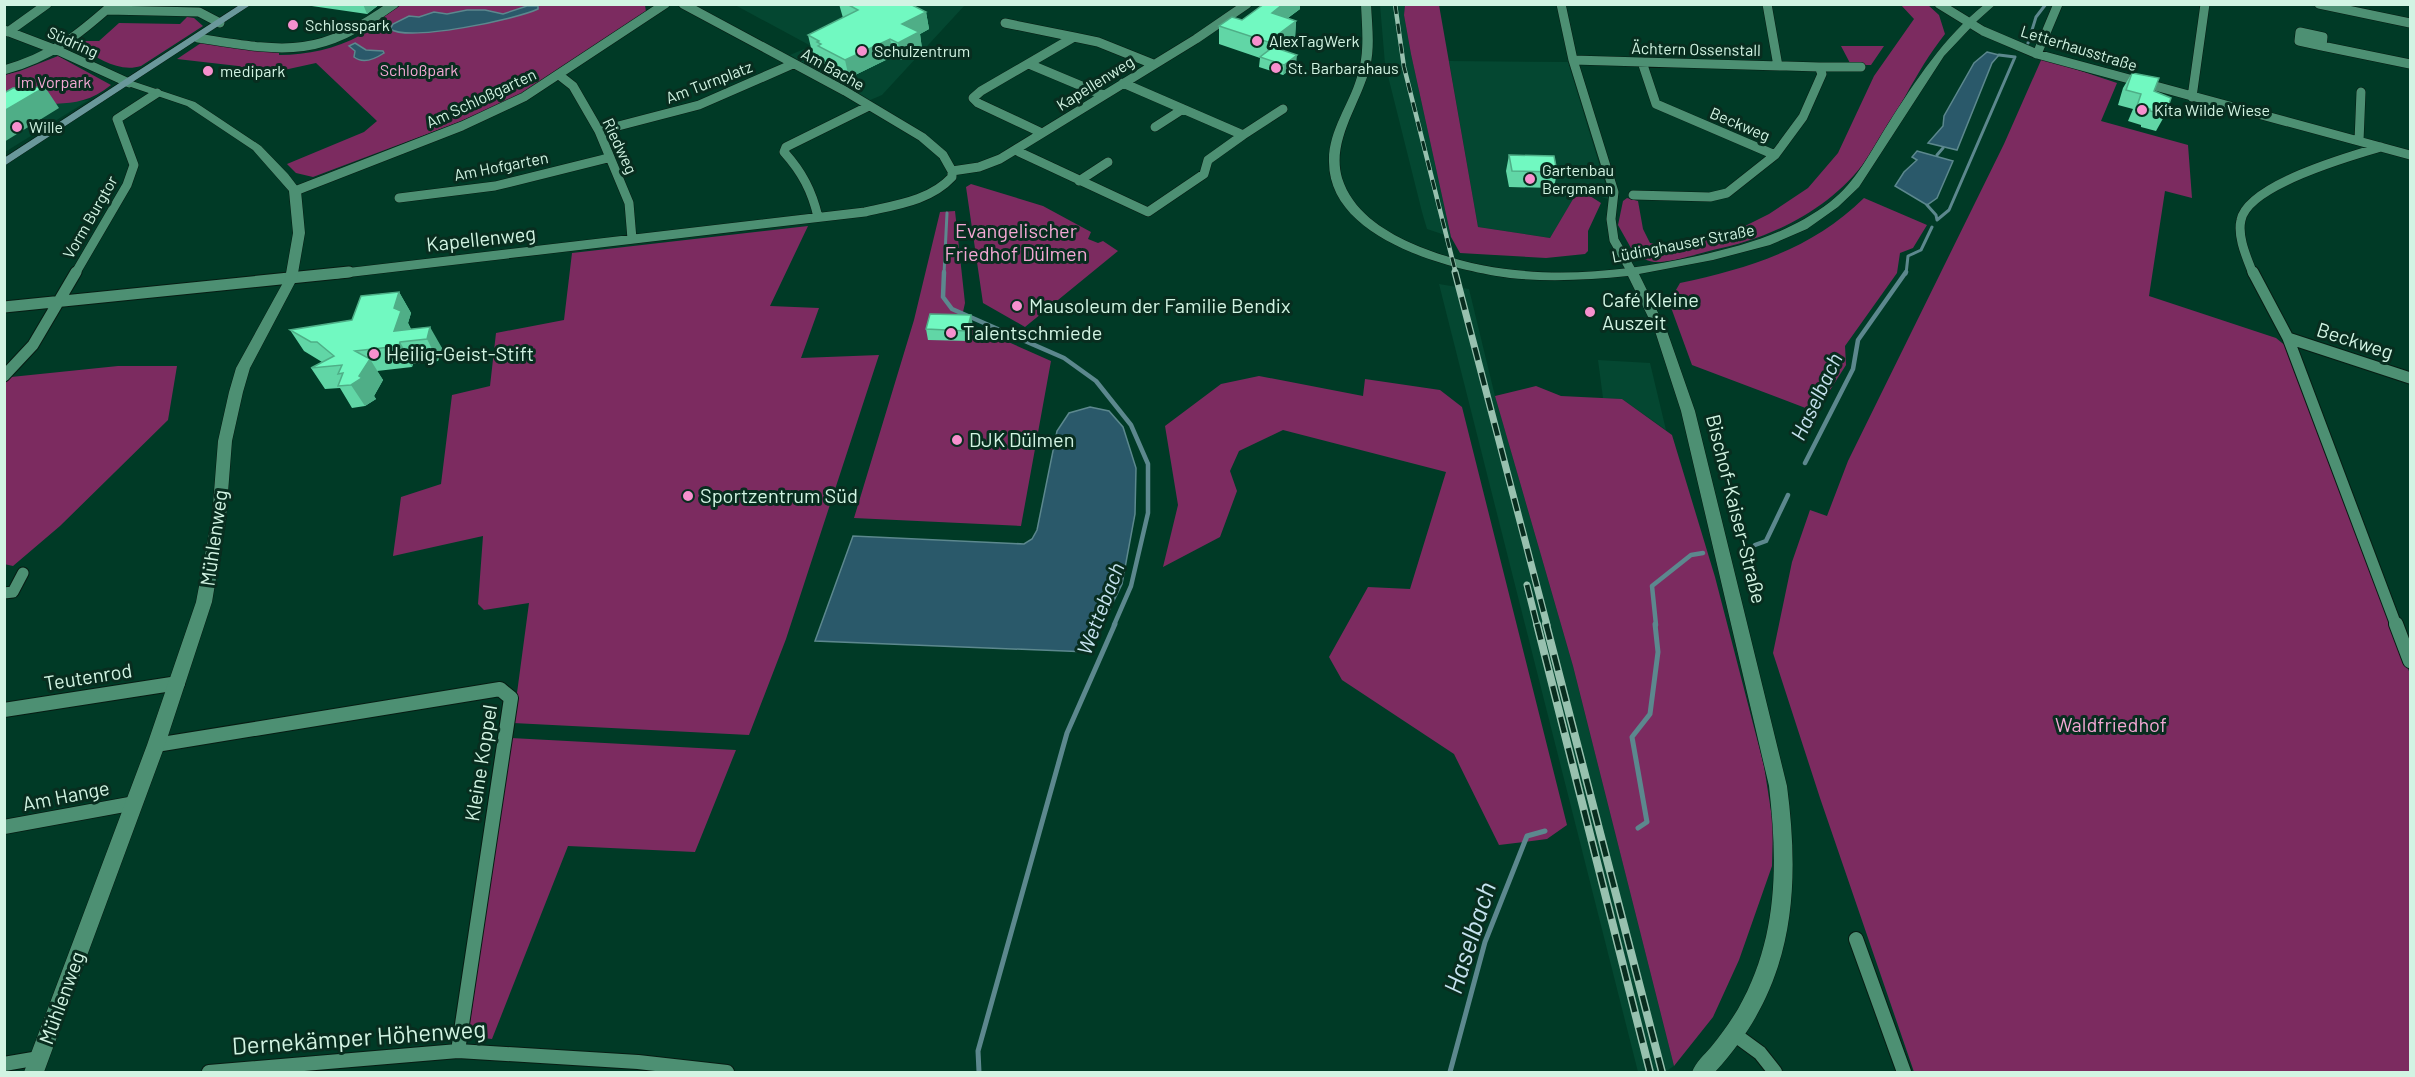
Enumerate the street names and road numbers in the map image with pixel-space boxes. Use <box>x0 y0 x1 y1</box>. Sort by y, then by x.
street label: Letterhausstraße <box>2019 21 2140 74</box>
street label: Südring <box>45 22 102 61</box>
street label: Ächtern Ossenstall <box>1631 38 1761 59</box>
street label: Am Bache <box>798 43 868 94</box>
street label: Kapellenweg <box>1052 51 1137 114</box>
street label: Am Turnplatz <box>663 56 755 107</box>
street label: Am Schloßgarten <box>423 64 539 131</box>
street label: Beckweg <box>1707 102 1773 145</box>
street label: Riedweg <box>599 115 642 177</box>
street label: Am Hofgarten <box>452 147 550 184</box>
street label: Vorm Burgtor <box>58 172 121 261</box>
street label: Lüdinghauser Straße <box>1610 219 1756 266</box>
street label: Kapellenweg <box>425 220 537 256</box>
street label: Beckweg <box>2314 316 2397 364</box>
street label: Bischof-Kaiser-Straße <box>1702 412 1772 606</box>
street label: Mühlenweg <box>194 488 232 588</box>
street label: Teutenrod <box>42 657 134 695</box>
street label: Kleine Koppel <box>459 703 501 823</box>
street label: Am Hange <box>20 775 111 815</box>
street label: Mühlenweg <box>33 948 89 1047</box>
street label: Dernekämper Höhenweg <box>231 1013 487 1060</box>

